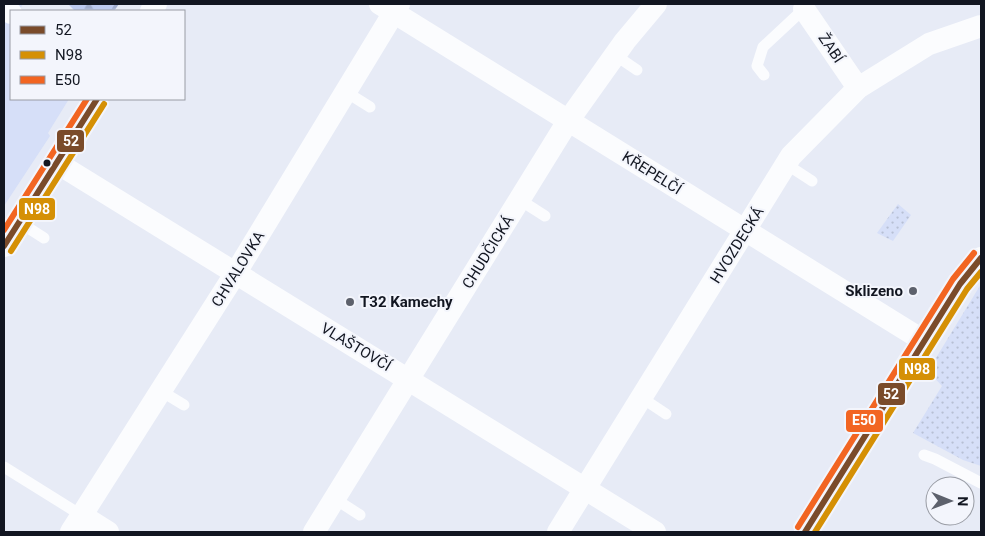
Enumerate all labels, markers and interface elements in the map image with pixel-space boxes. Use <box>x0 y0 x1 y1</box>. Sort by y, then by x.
legend <box>10 10 185 100</box>
text: 52 <box>55 21 72 39</box>
street label: ŽABÍ <box>815 30 848 67</box>
text: N98 <box>55 46 83 64</box>
text: E50 <box>55 71 80 89</box>
line badge: 52 <box>56 129 85 153</box>
text: 52 <box>63 133 79 149</box>
street label: KŘEPELČÍ <box>619 148 686 199</box>
unlabelled marker <box>42 158 52 168</box>
line badge: N98 <box>18 197 56 221</box>
text: N98 <box>24 201 50 217</box>
street label: HVOZDECKÁ <box>706 203 768 287</box>
street label: CHUDČICKÁ <box>458 212 518 292</box>
street label: CHVALOVKA <box>208 228 268 310</box>
place label: Sklizeno <box>845 282 903 300</box>
marker: Sklizeno <box>907 285 919 297</box>
place label: T32 Kamechy <box>360 293 453 311</box>
marker: T32 Kamechy <box>344 296 356 308</box>
street label: VLAŠTOVČÍ <box>318 319 395 375</box>
line badge: N98 <box>898 357 936 381</box>
text: N98 <box>904 361 930 377</box>
line badge: 52 <box>877 382 906 406</box>
text: 52 <box>883 386 899 402</box>
line badge: E50 <box>845 409 884 433</box>
text: E50 <box>852 412 876 428</box>
north arrow <box>925 476 975 526</box>
text: N <box>955 496 971 506</box>

